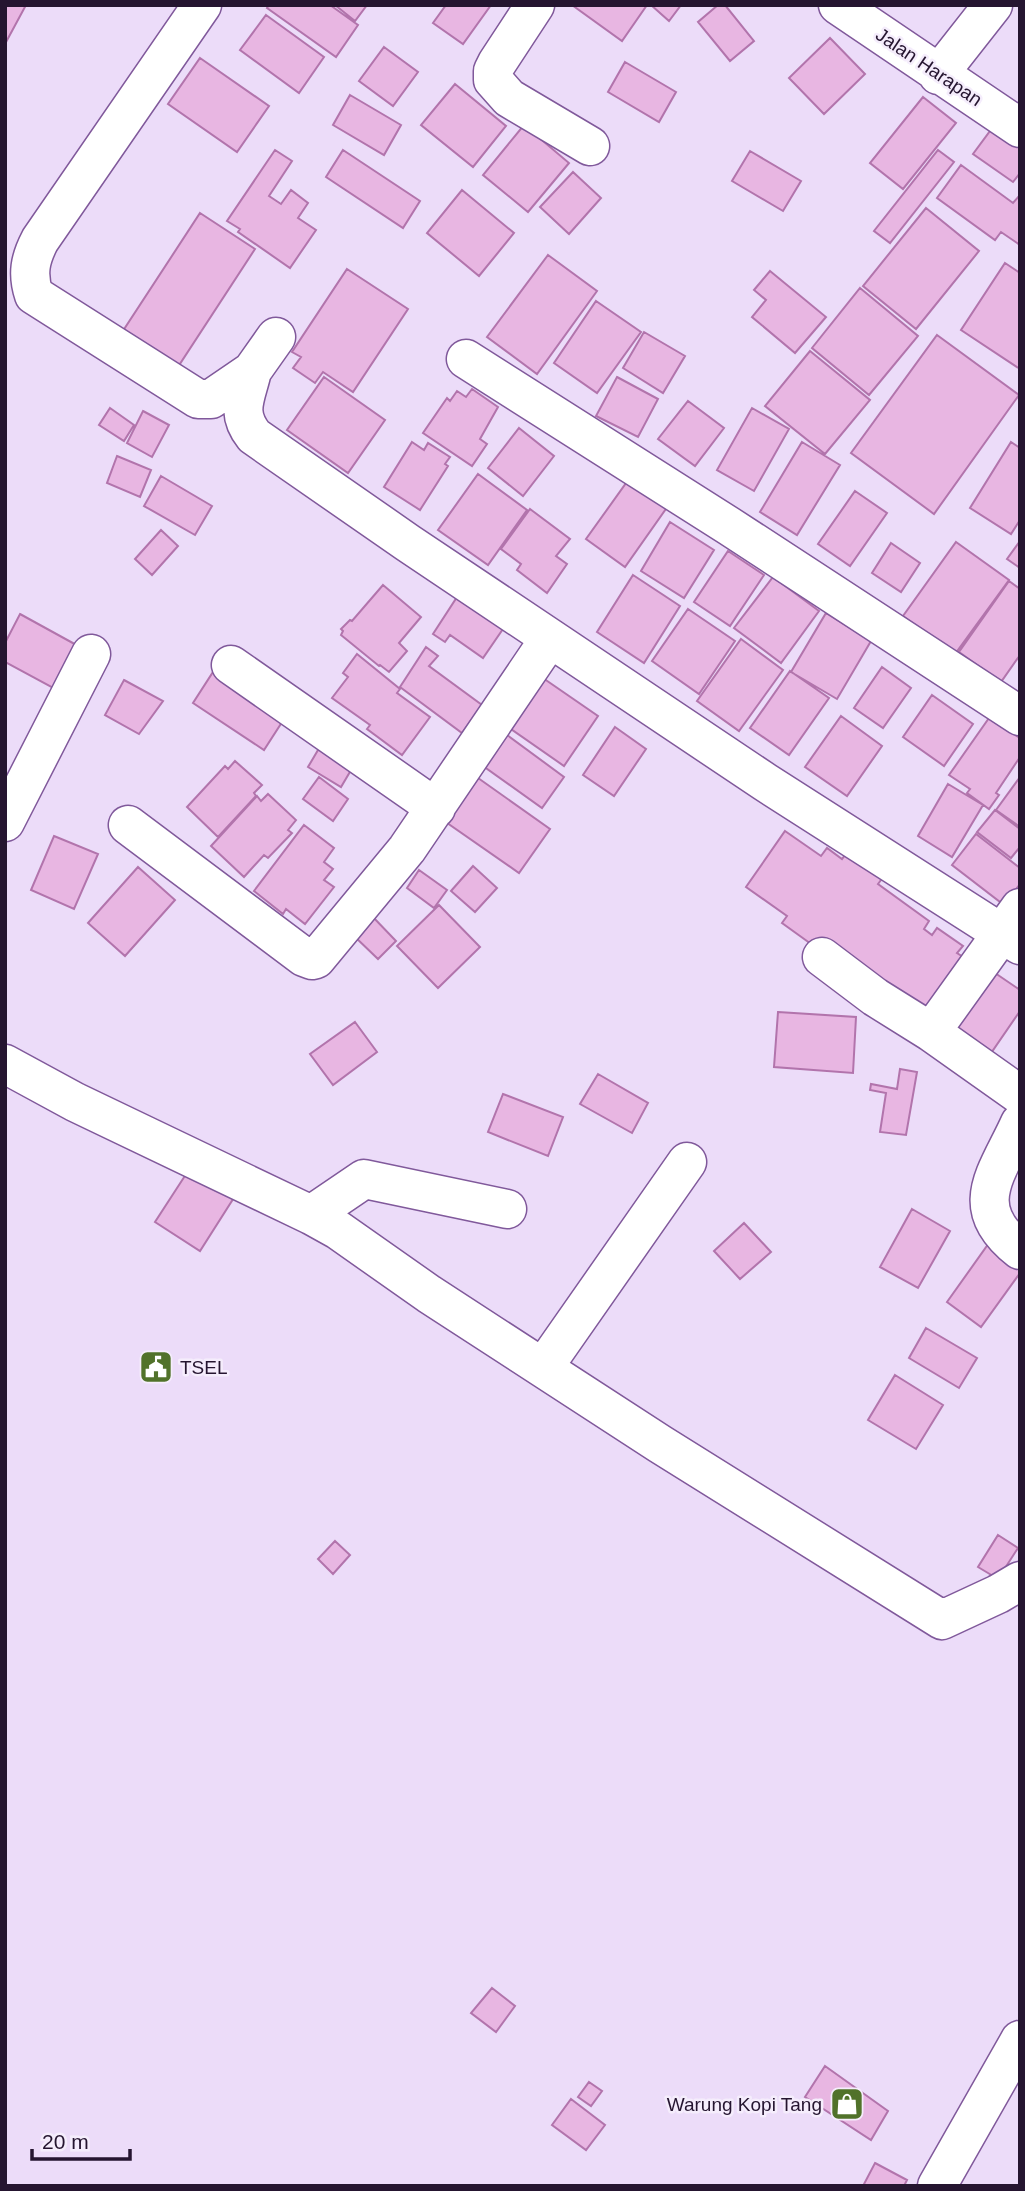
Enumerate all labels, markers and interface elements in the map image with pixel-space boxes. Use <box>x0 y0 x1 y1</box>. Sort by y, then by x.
street label: Jalan Harapan <box>872 24 986 110</box>
public building icon: TSEL <box>137 1348 175 1386</box>
place label: TSEL <box>180 1357 228 1378</box>
shop icon: Warung Kopi Tang <box>828 2085 866 2123</box>
place label: Warung Kopi Tang <box>667 2094 822 2115</box>
scale bar <box>32 2118 130 2162</box>
text: 20 m <box>42 2130 89 2153</box>

